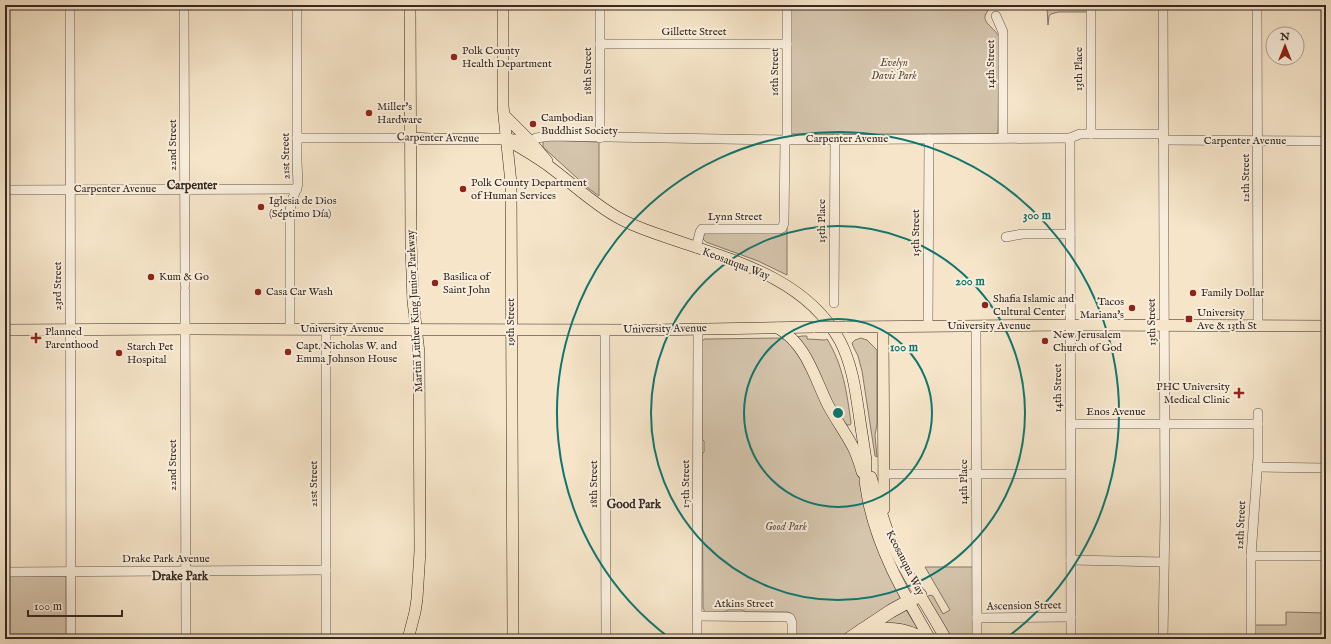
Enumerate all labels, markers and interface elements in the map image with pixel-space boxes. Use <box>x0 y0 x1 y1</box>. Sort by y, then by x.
street label: Gillette Street <box>661 25 727 39</box>
north arrow <box>1265 26 1305 66</box>
text: N <box>1279 30 1290 44</box>
street label: 14th Street <box>984 39 998 88</box>
place label: Polk County Health Department <box>462 44 552 71</box>
street label: 18th Street <box>581 47 595 95</box>
street label: 13th Place <box>1072 47 1086 91</box>
street label: 16th Street <box>768 48 782 96</box>
marker: Polk County Health Department <box>449 52 459 62</box>
park label: Evelyn Davis Park <box>871 56 917 83</box>
place label: Miller's Hardware <box>377 100 422 127</box>
marker: Miller's Hardware <box>364 108 374 118</box>
place label: Cambodian Buddhist Society <box>541 111 619 138</box>
street label: 22nd Street <box>166 119 180 171</box>
marker: Cambodian Buddhist Society <box>528 119 538 129</box>
street label: Carpenter Avenue <box>397 130 479 146</box>
street label: 21st Street <box>279 132 293 179</box>
street label: Carpenter Avenue <box>806 132 888 146</box>
street label: Carpenter Avenue <box>1204 134 1286 148</box>
street label: 12th Street <box>1239 153 1253 202</box>
place label: Polk County Department of Human Services <box>471 176 587 203</box>
district label: Carpenter <box>167 178 218 194</box>
street label: Carpenter Avenue <box>74 182 156 196</box>
marker: Polk County Department of Human Services <box>458 184 468 194</box>
place label: Iglesia de Dios (Séptimo Día) <box>269 194 337 221</box>
street label: 15th Place <box>815 199 829 243</box>
marker: Iglesia de Dios (Séptimo Día) <box>256 202 266 212</box>
text: 300 m <box>1023 208 1052 223</box>
street label: 15th Street <box>909 209 923 257</box>
street label: Lynn Street <box>708 210 762 224</box>
street label: Martin Luther King Junior Parkway <box>404 229 426 393</box>
street label: Keosauqua Way <box>700 245 772 284</box>
street label: 23rd Street <box>51 261 65 310</box>
place label: Kum & Go <box>159 270 209 284</box>
place label: Basilica of Saint John <box>443 270 492 297</box>
marker: Kum & Go <box>146 272 156 282</box>
text: 200 m <box>955 274 985 289</box>
marker: Basilica of Saint John <box>430 278 440 288</box>
place label: Casa Car Wash <box>266 285 333 299</box>
place label: Family Dollar <box>1201 286 1264 300</box>
marker: Casa Car Wash <box>253 287 263 297</box>
marker: Family Dollar <box>1188 288 1198 298</box>
place label: Shafia Islamic and Cultural Center <box>993 292 1074 319</box>
place label: Tacos Mariana's <box>1080 295 1124 322</box>
street label: 19th Street <box>504 298 518 346</box>
street label: 13th Street <box>1145 298 1159 346</box>
marker: Shafia Islamic and Cultural Center <box>980 300 990 310</box>
marker: Tacos Mariana's <box>1127 303 1137 313</box>
place label: University Ave & 13th St <box>1196 306 1257 333</box>
marker: University Ave & 13th St <box>1184 314 1194 324</box>
street label: University Avenue <box>947 319 1031 333</box>
street label: University Avenue <box>623 321 707 337</box>
street label: University Avenue <box>300 322 384 336</box>
place label: Planned Parenthood <box>45 325 98 352</box>
place label: New Jerusalem Church of God <box>1053 328 1122 355</box>
marker: Planned Parenthood <box>30 332 42 344</box>
marker: New Jerusalem Church of God <box>1040 336 1050 346</box>
place label: Capt. Nicholas W. and Emma Johnson House <box>296 339 397 366</box>
place label: Starch Pet Hospital <box>127 340 173 367</box>
text: 100 m <box>890 340 919 355</box>
marker: Capt. Nicholas W. and Emma Johnson House <box>283 347 293 357</box>
marker: Starch Pet Hospital <box>114 348 124 358</box>
street label: 14th Street <box>1051 363 1065 412</box>
place label: PHC University Medical Clinic <box>1156 380 1231 407</box>
marker: PHC University Medical Clinic <box>1233 387 1245 399</box>
street label: Enos Avenue <box>1086 405 1146 419</box>
centre of rings <box>831 406 845 420</box>
street label: 22nd Street <box>166 439 180 491</box>
street label: 17th Street <box>679 459 693 508</box>
street label: 14th Place <box>957 459 971 505</box>
street label: 21st Street <box>307 460 321 507</box>
street label: 18th Street <box>587 460 601 508</box>
district label: Good Park <box>607 497 662 512</box>
street label: 12th Street <box>1233 500 1249 550</box>
park label: Good Park <box>765 520 808 534</box>
street label: Keosauqua Way <box>883 528 928 599</box>
street label: Drake Park Avenue <box>122 552 210 566</box>
district label: Drake Park <box>152 569 209 584</box>
scale bar <box>28 592 122 618</box>
street label: Atkins Street <box>713 597 774 611</box>
street label: Ascension Street <box>985 598 1062 614</box>
text: 100 m <box>34 599 62 614</box>

